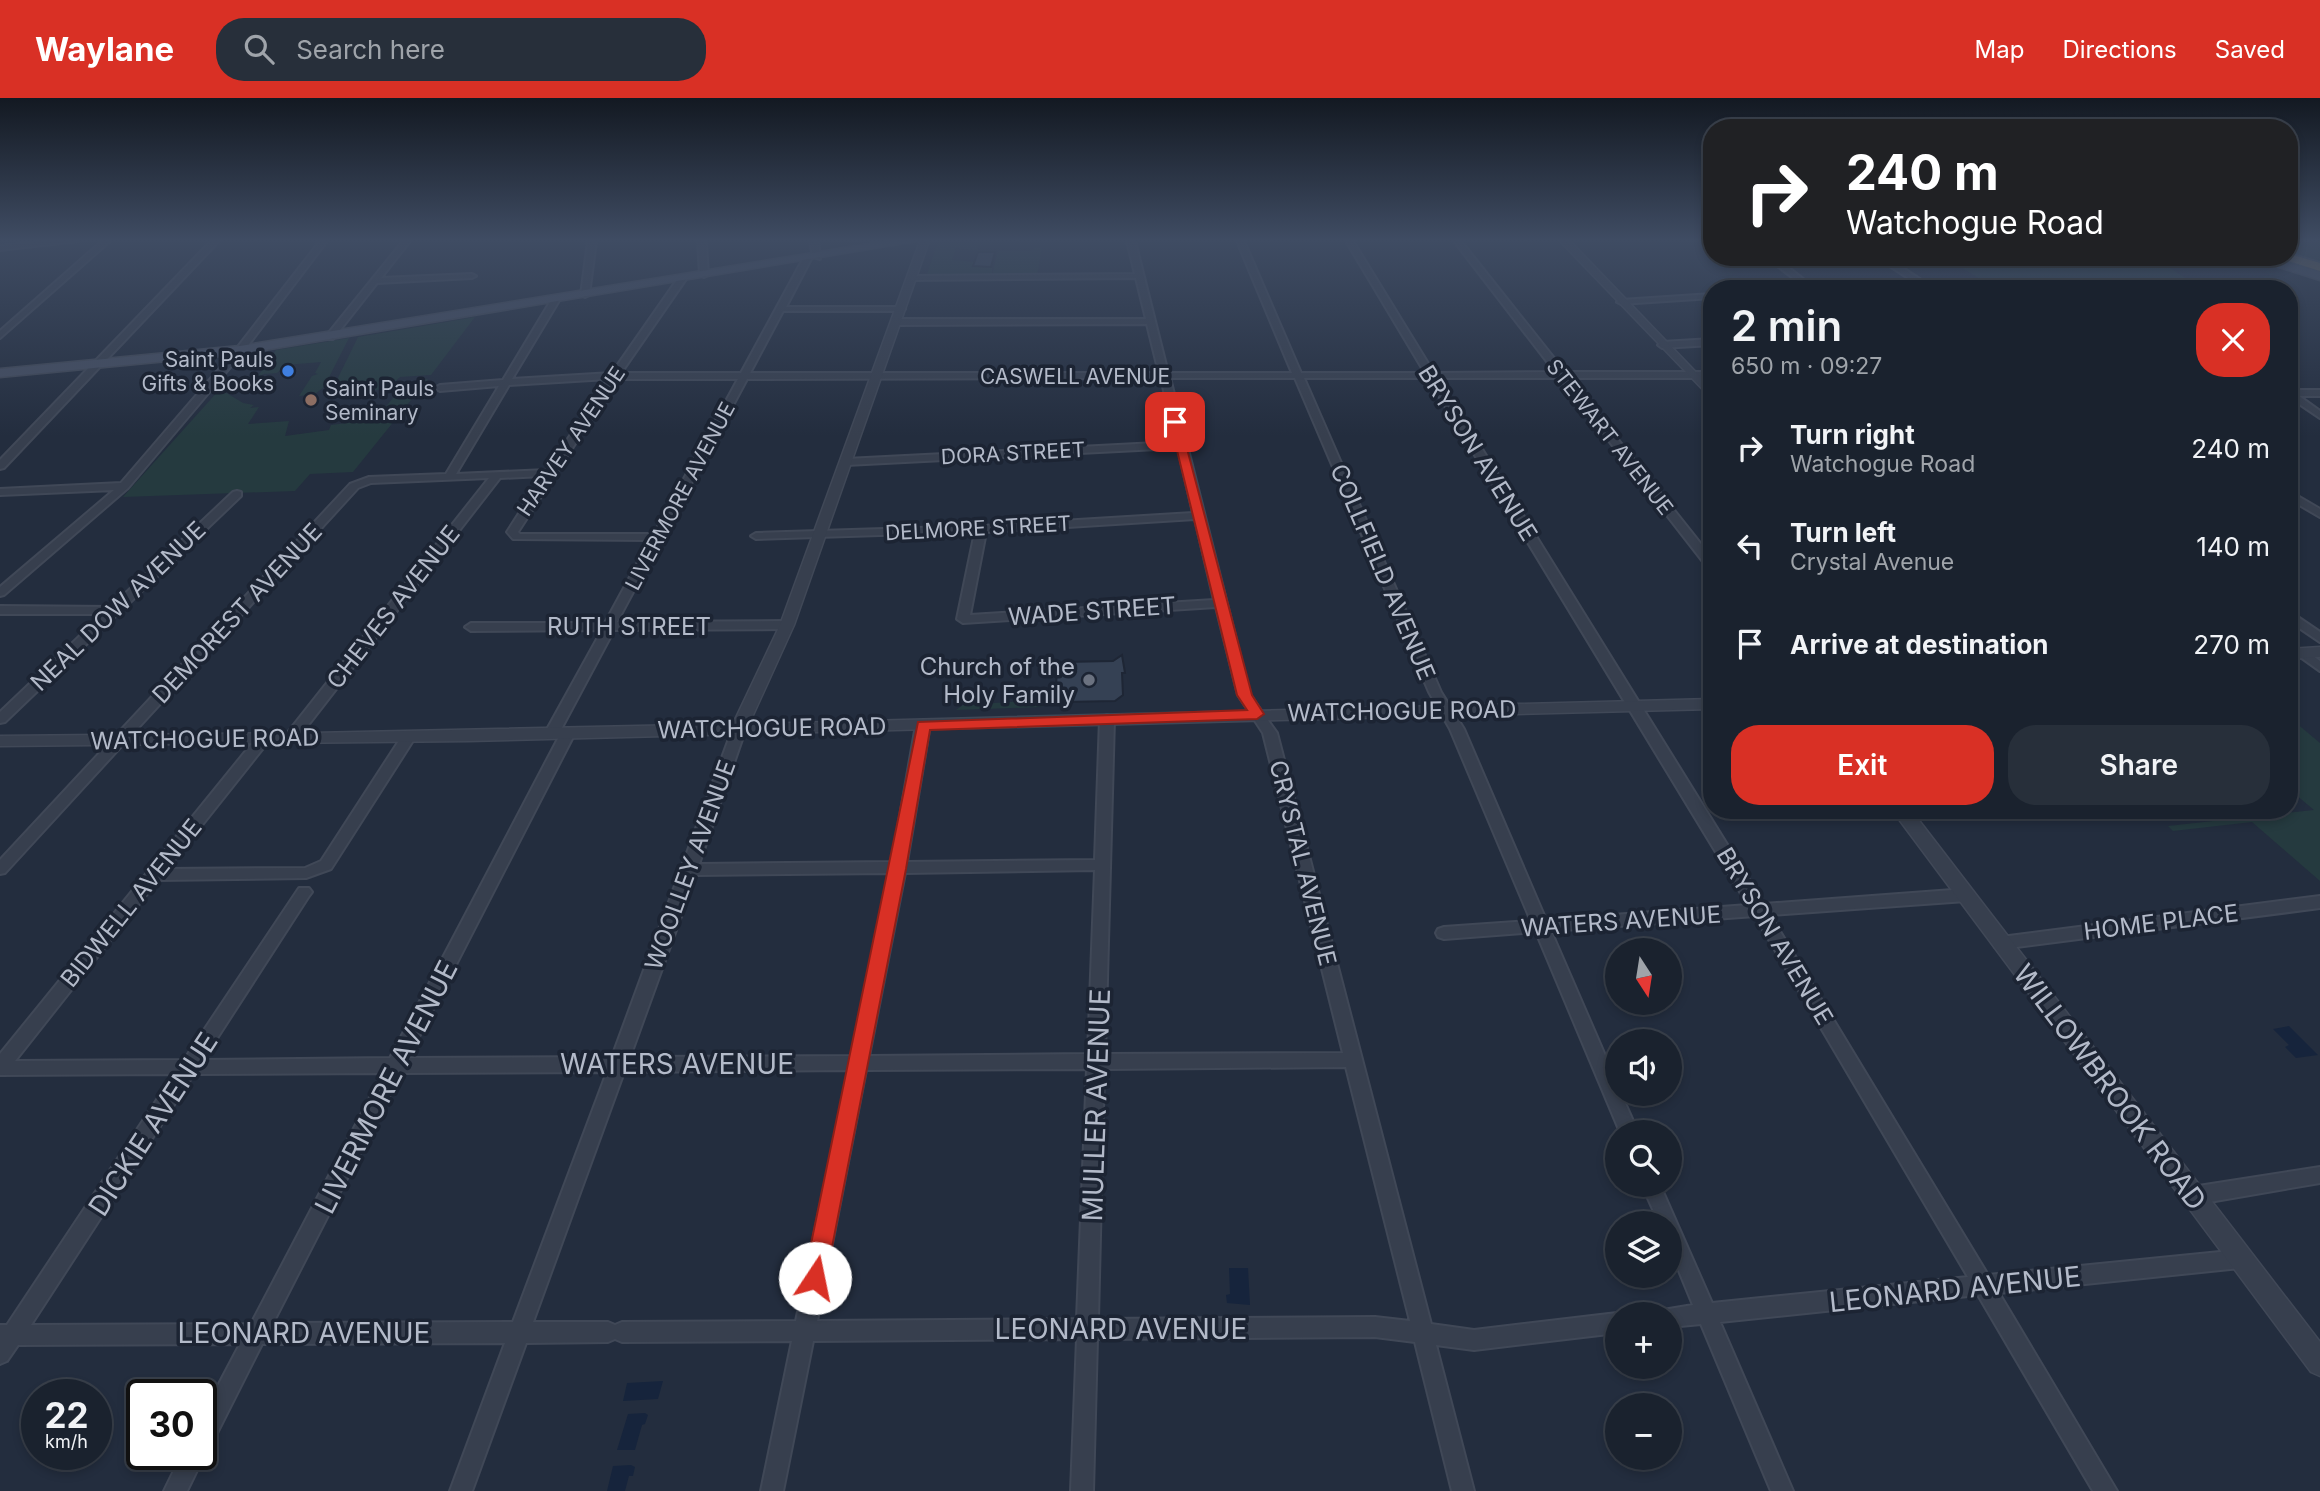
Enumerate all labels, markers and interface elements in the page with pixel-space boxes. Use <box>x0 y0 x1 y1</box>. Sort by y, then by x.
search box <box>216 18 706 81</box>
text: Waylane <box>35 29 174 69</box>
icon: search <box>240 30 278 68</box>
text: Search here <box>296 34 445 65</box>
text: Map <box>1975 35 2024 64</box>
text: Directions <box>2062 35 2177 64</box>
text: Saved <box>2215 35 2285 64</box>
text: 240 m <box>1846 143 1999 202</box>
icon: right <box>1731 147 1822 238</box>
text: Watchogue Road <box>1846 203 2104 242</box>
text: 2 min <box>1731 300 1842 351</box>
button: close <box>2196 303 2270 377</box>
place label: Saint Pauls Gifts & Books <box>142 347 274 396</box>
text: 650 m · 09:27 <box>1731 352 1882 380</box>
street label: STEWART AVENUE <box>1541 354 1679 520</box>
street label: BRYSON AVENUE <box>1412 360 1544 546</box>
street label: HARVEY AVENUE <box>512 362 630 520</box>
marker: Saint Pauls Gifts & Books <box>280 363 296 379</box>
street label: CASWELL AVENUE <box>980 364 1170 389</box>
place label: Saint Pauls Seminary <box>325 376 434 425</box>
marker: Saint Pauls Seminary <box>303 392 319 408</box>
pin <box>1145 392 1205 452</box>
street label: LIVERMORE AVENUE <box>620 398 740 594</box>
icon: arrive <box>1156 403 1194 441</box>
text: Turn right <box>1790 419 1915 450</box>
icon: right <box>1731 429 1769 467</box>
text: 240 m <box>2191 433 2270 464</box>
street label: DORA STREET <box>940 437 1086 469</box>
text: Watchogue Road <box>1790 450 1975 478</box>
street label: COLLFIELD AVENUE <box>1324 460 1442 684</box>
street label: DELMORE STREET <box>884 511 1072 545</box>
street label: NEAL DOW AVENUE <box>25 515 211 697</box>
street label: DEMOREST AVENUE <box>146 517 328 709</box>
text: Turn left <box>1790 517 1896 548</box>
street label: CHEVES AVENUE <box>320 520 466 694</box>
icon: left <box>1731 527 1769 565</box>
text: 140 m <box>2196 531 2270 562</box>
text: Crystal Avenue <box>1790 548 1954 576</box>
street label: WADE STREET <box>1007 591 1177 631</box>
street label: RUTH STREET <box>547 612 711 641</box>
icon: arrive <box>1731 625 1769 663</box>
text: Arrive at destination <box>1790 629 2049 660</box>
text: 270 m <box>2193 629 2270 660</box>
place label: Church of the Holy Family <box>920 652 1075 709</box>
marker: Church of the Holy Family <box>1081 672 1097 688</box>
street label: WATCHOGUE ROAD <box>1287 695 1517 727</box>
street label: WATCHOGUE ROAD <box>657 712 887 744</box>
street label: WATCHOGUE ROAD <box>90 723 320 755</box>
button: Exit <box>1731 725 1994 805</box>
button: Share <box>2008 725 2270 805</box>
street label: WOOLLEY AVENUE <box>639 756 741 974</box>
street label: CRYSTAL AVENUE <box>1263 757 1343 969</box>
street label: BIDWELL AVENUE <box>54 813 208 993</box>
street label: BRYSON AVENUE <box>1711 842 1839 1030</box>
street label: HOME PLACE <box>2082 898 2240 946</box>
street label: WATERS AVENUE <box>1520 900 1722 942</box>
north arrow <box>1605 938 1682 1015</box>
map controls <box>1605 938 1682 1470</box>
street label: LIVERMORE AVENUE <box>307 955 465 1219</box>
street label: WILLOWBROOK ROAD <box>2007 957 2213 1217</box>
street label: MULLER AVENUE <box>1075 988 1117 1222</box>
street label: DICKIE AVENUE <box>81 1026 225 1222</box>
button: sound <box>1605 1029 1682 1106</box>
street label: WATERS AVENUE <box>560 1047 794 1081</box>
button: search <box>1605 1120 1682 1197</box>
button: layers <box>1605 1211 1682 1288</box>
position arrow <box>778 1241 852 1315</box>
street label: LEONARD AVENUE <box>1827 1259 2083 1319</box>
button: + <box>1605 1302 1682 1379</box>
street label: LEONARD AVENUE <box>995 1312 1247 1346</box>
street label: LEONARD AVENUE <box>178 1316 430 1350</box>
speed limit sign: 30 <box>126 1379 217 1470</box>
button: − <box>1605 1393 1682 1470</box>
text: 22 <box>44 1394 89 1436</box>
text: km/h <box>45 1431 88 1452</box>

